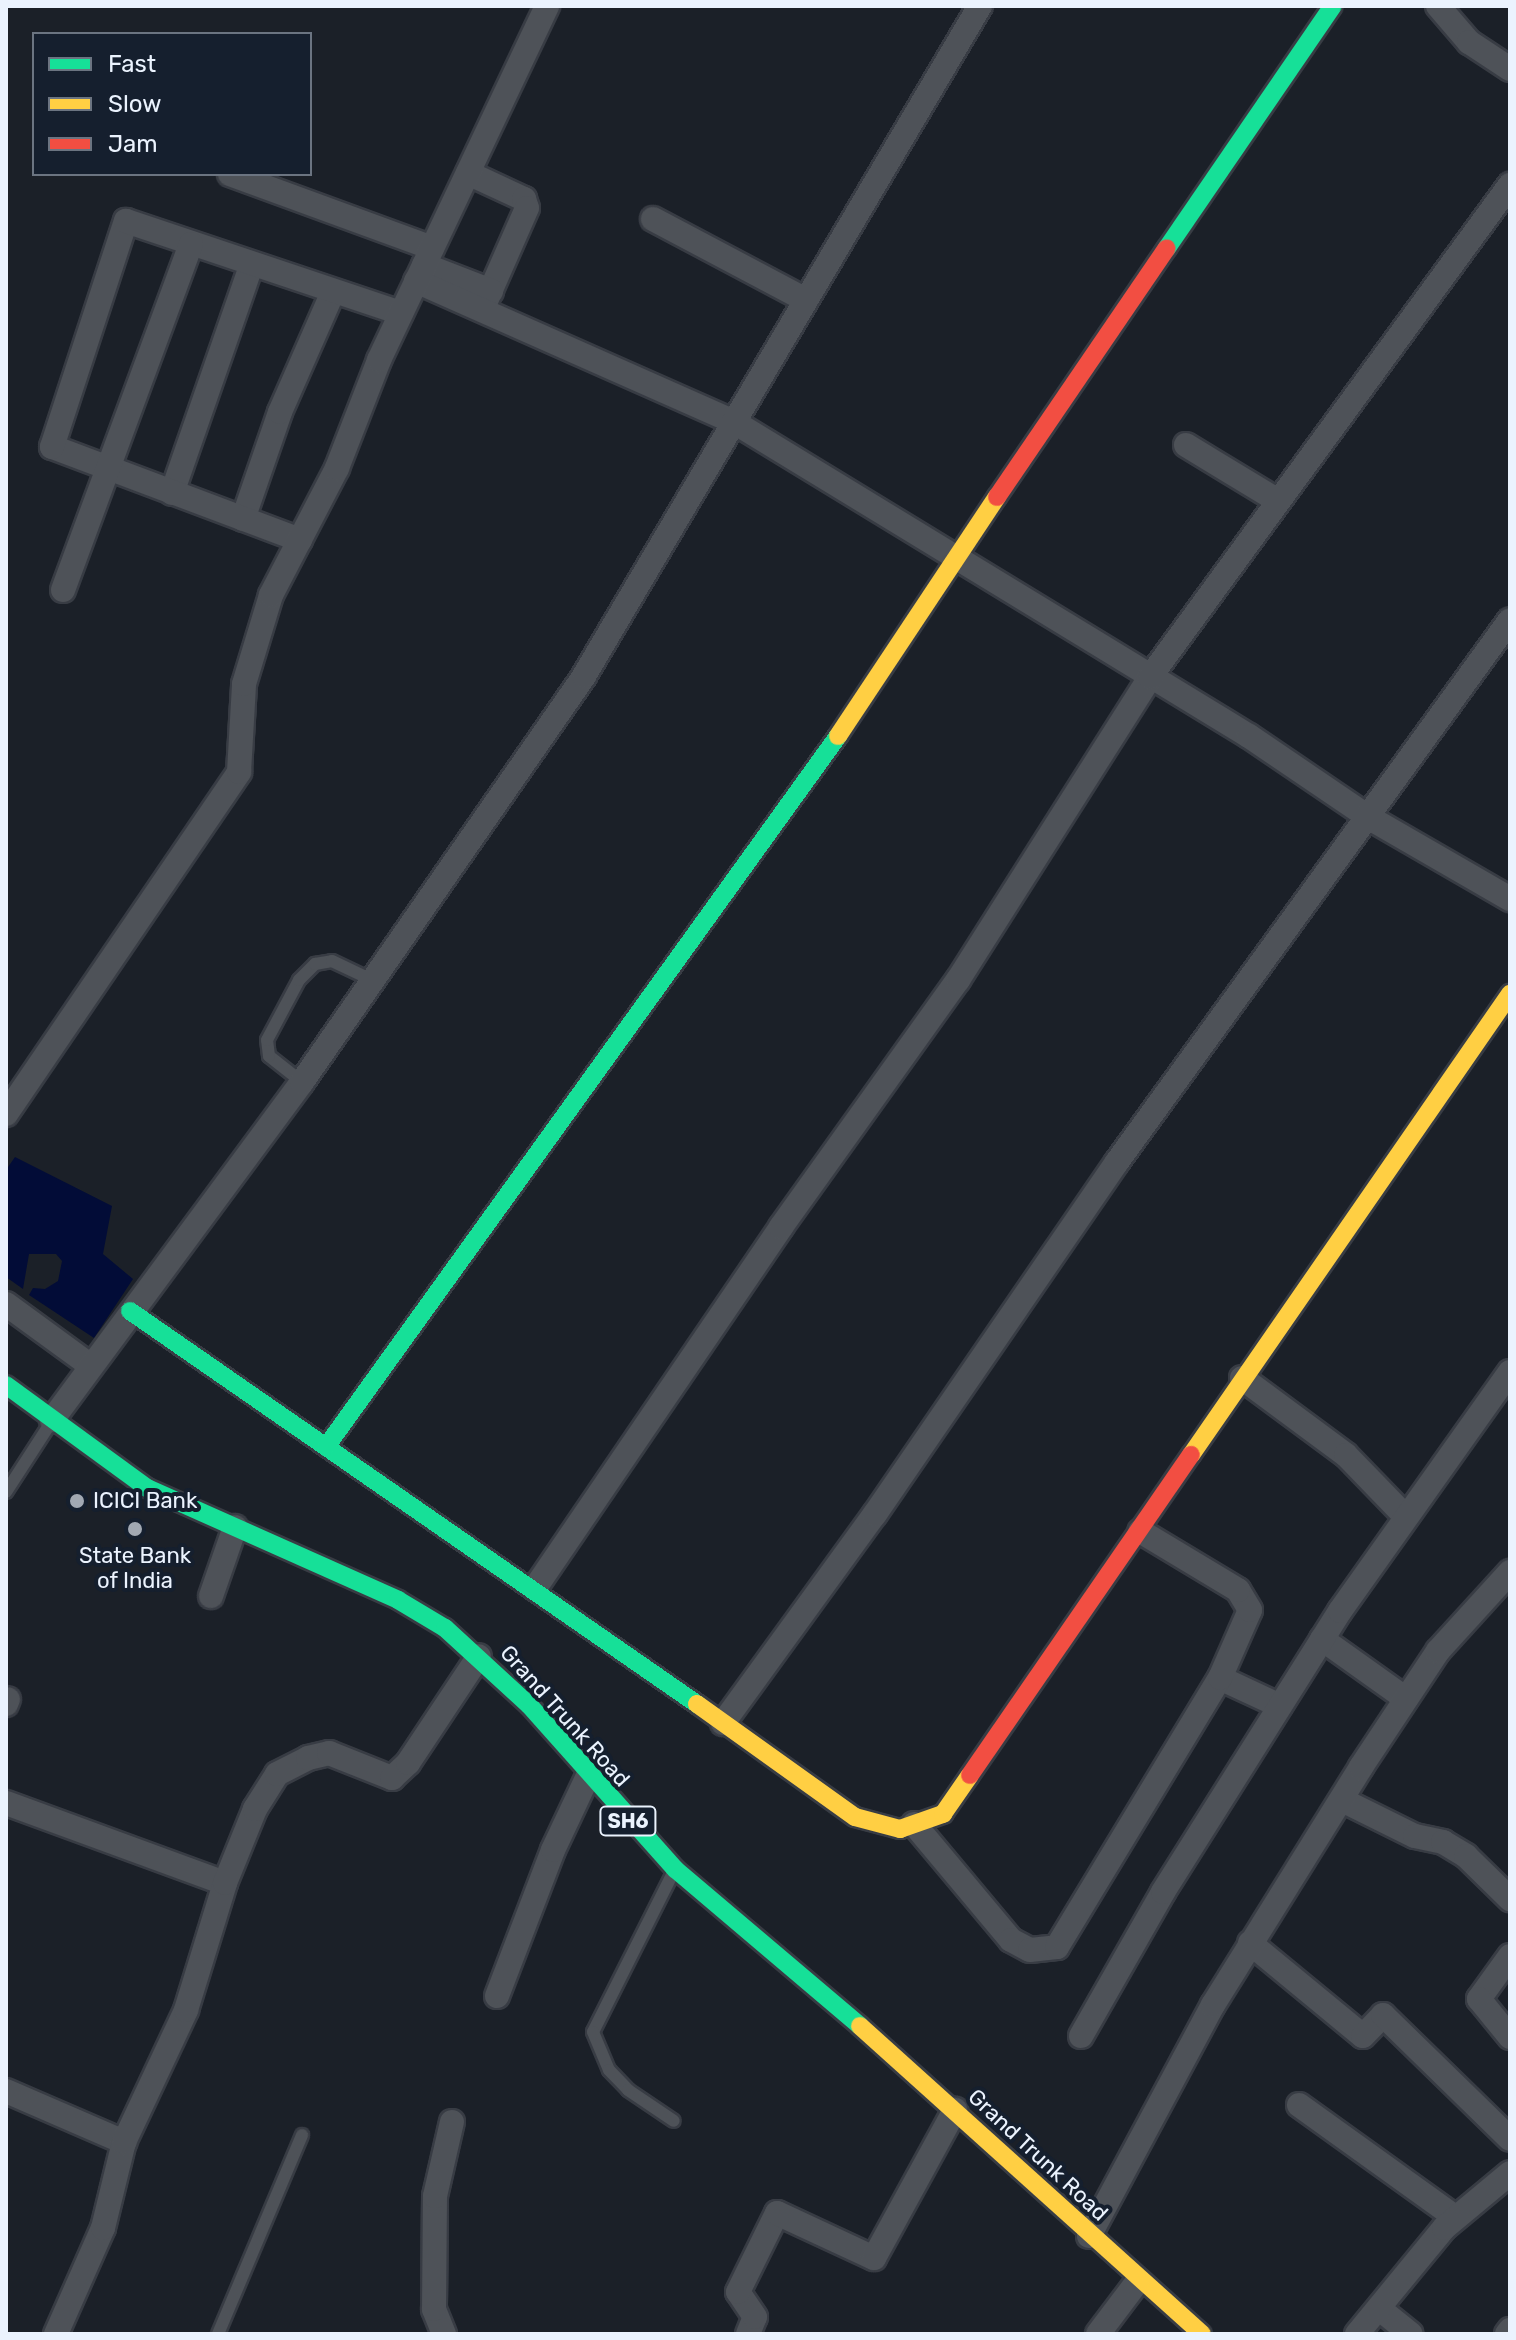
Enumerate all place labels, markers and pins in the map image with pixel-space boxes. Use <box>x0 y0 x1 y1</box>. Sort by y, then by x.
place label: ICICI Bank <box>93 1488 197 1514</box>
marker: ICICI Bank <box>68 1492 86 1510</box>
marker: State Bank of India <box>126 1520 144 1538</box>
place label: State Bank of India <box>79 1542 191 1594</box>

